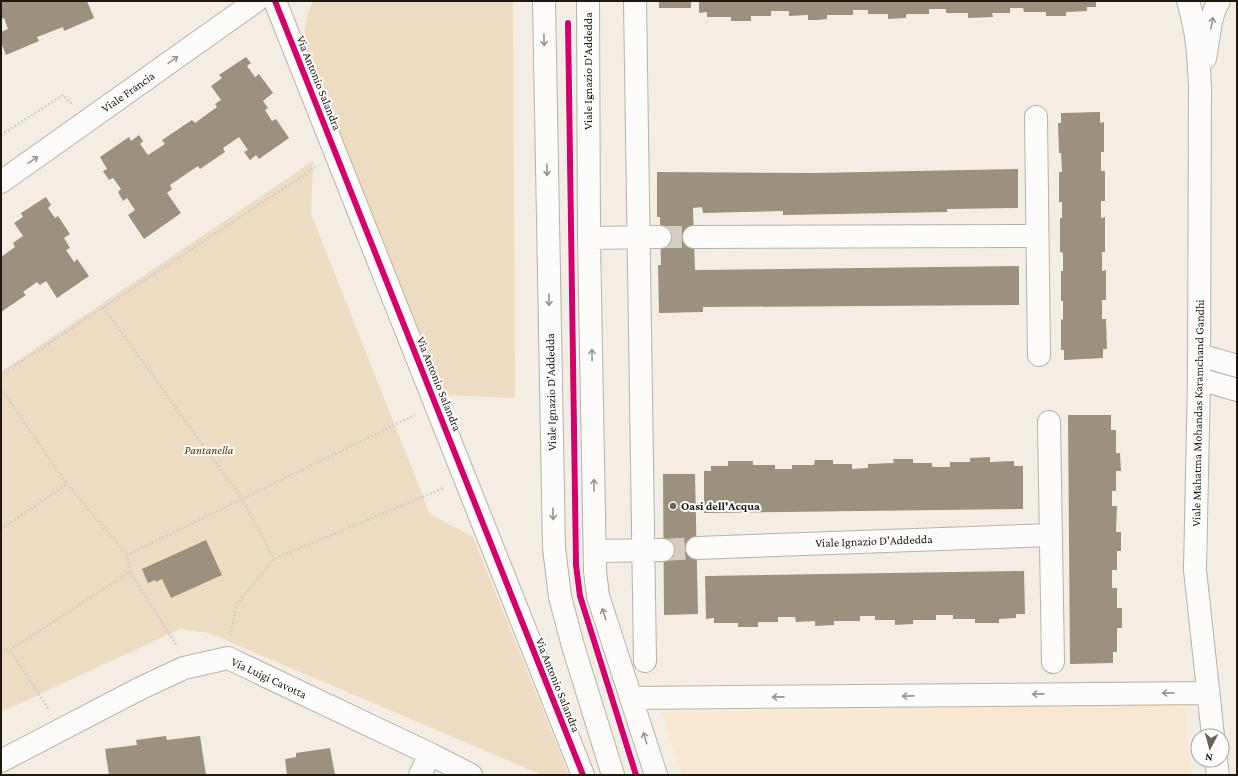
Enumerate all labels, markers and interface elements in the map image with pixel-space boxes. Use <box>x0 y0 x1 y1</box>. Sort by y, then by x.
street label: Viale Ignazio D'Addedda <box>581 12 595 130</box>
one-way arrow <box>1208 17 1216 30</box>
one-way arrow <box>540 33 548 46</box>
street label: Via Antonio Salandra <box>294 34 345 133</box>
one-way arrow <box>167 56 178 64</box>
street label: Viale Francia <box>99 68 158 115</box>
one-way arrow <box>27 156 38 164</box>
one-way arrow <box>543 163 551 176</box>
one-way arrow <box>545 293 553 306</box>
street label: Viale Mahatma Mohandas Karamchand Gandhi <box>1189 299 1207 527</box>
street label: Viale Ignazio D'Addedda <box>543 333 559 451</box>
street label: Via Antonio Salandra <box>414 335 465 434</box>
one-way arrow <box>588 349 595 362</box>
park label: Pantanella <box>185 443 234 457</box>
one-way arrow <box>590 479 598 492</box>
place label: Oasi dell'Acqua <box>681 499 760 513</box>
marker: Oasi dell'Acqua <box>668 501 678 511</box>
one-way arrow <box>549 507 557 520</box>
street label: Viale Ignazio D'Addedda <box>815 532 933 550</box>
one-way arrow <box>600 609 608 621</box>
street label: Via Antonio Salandra <box>533 636 584 735</box>
street label: Via Luigi Cavotta <box>229 654 309 702</box>
one-way arrow <box>1162 689 1175 697</box>
one-way arrow <box>1032 690 1045 698</box>
one-way arrow <box>902 692 915 700</box>
one-way arrow <box>772 693 785 701</box>
north arrow <box>1190 728 1230 768</box>
one-way arrow <box>641 731 648 744</box>
text: N <box>1204 752 1213 764</box>

